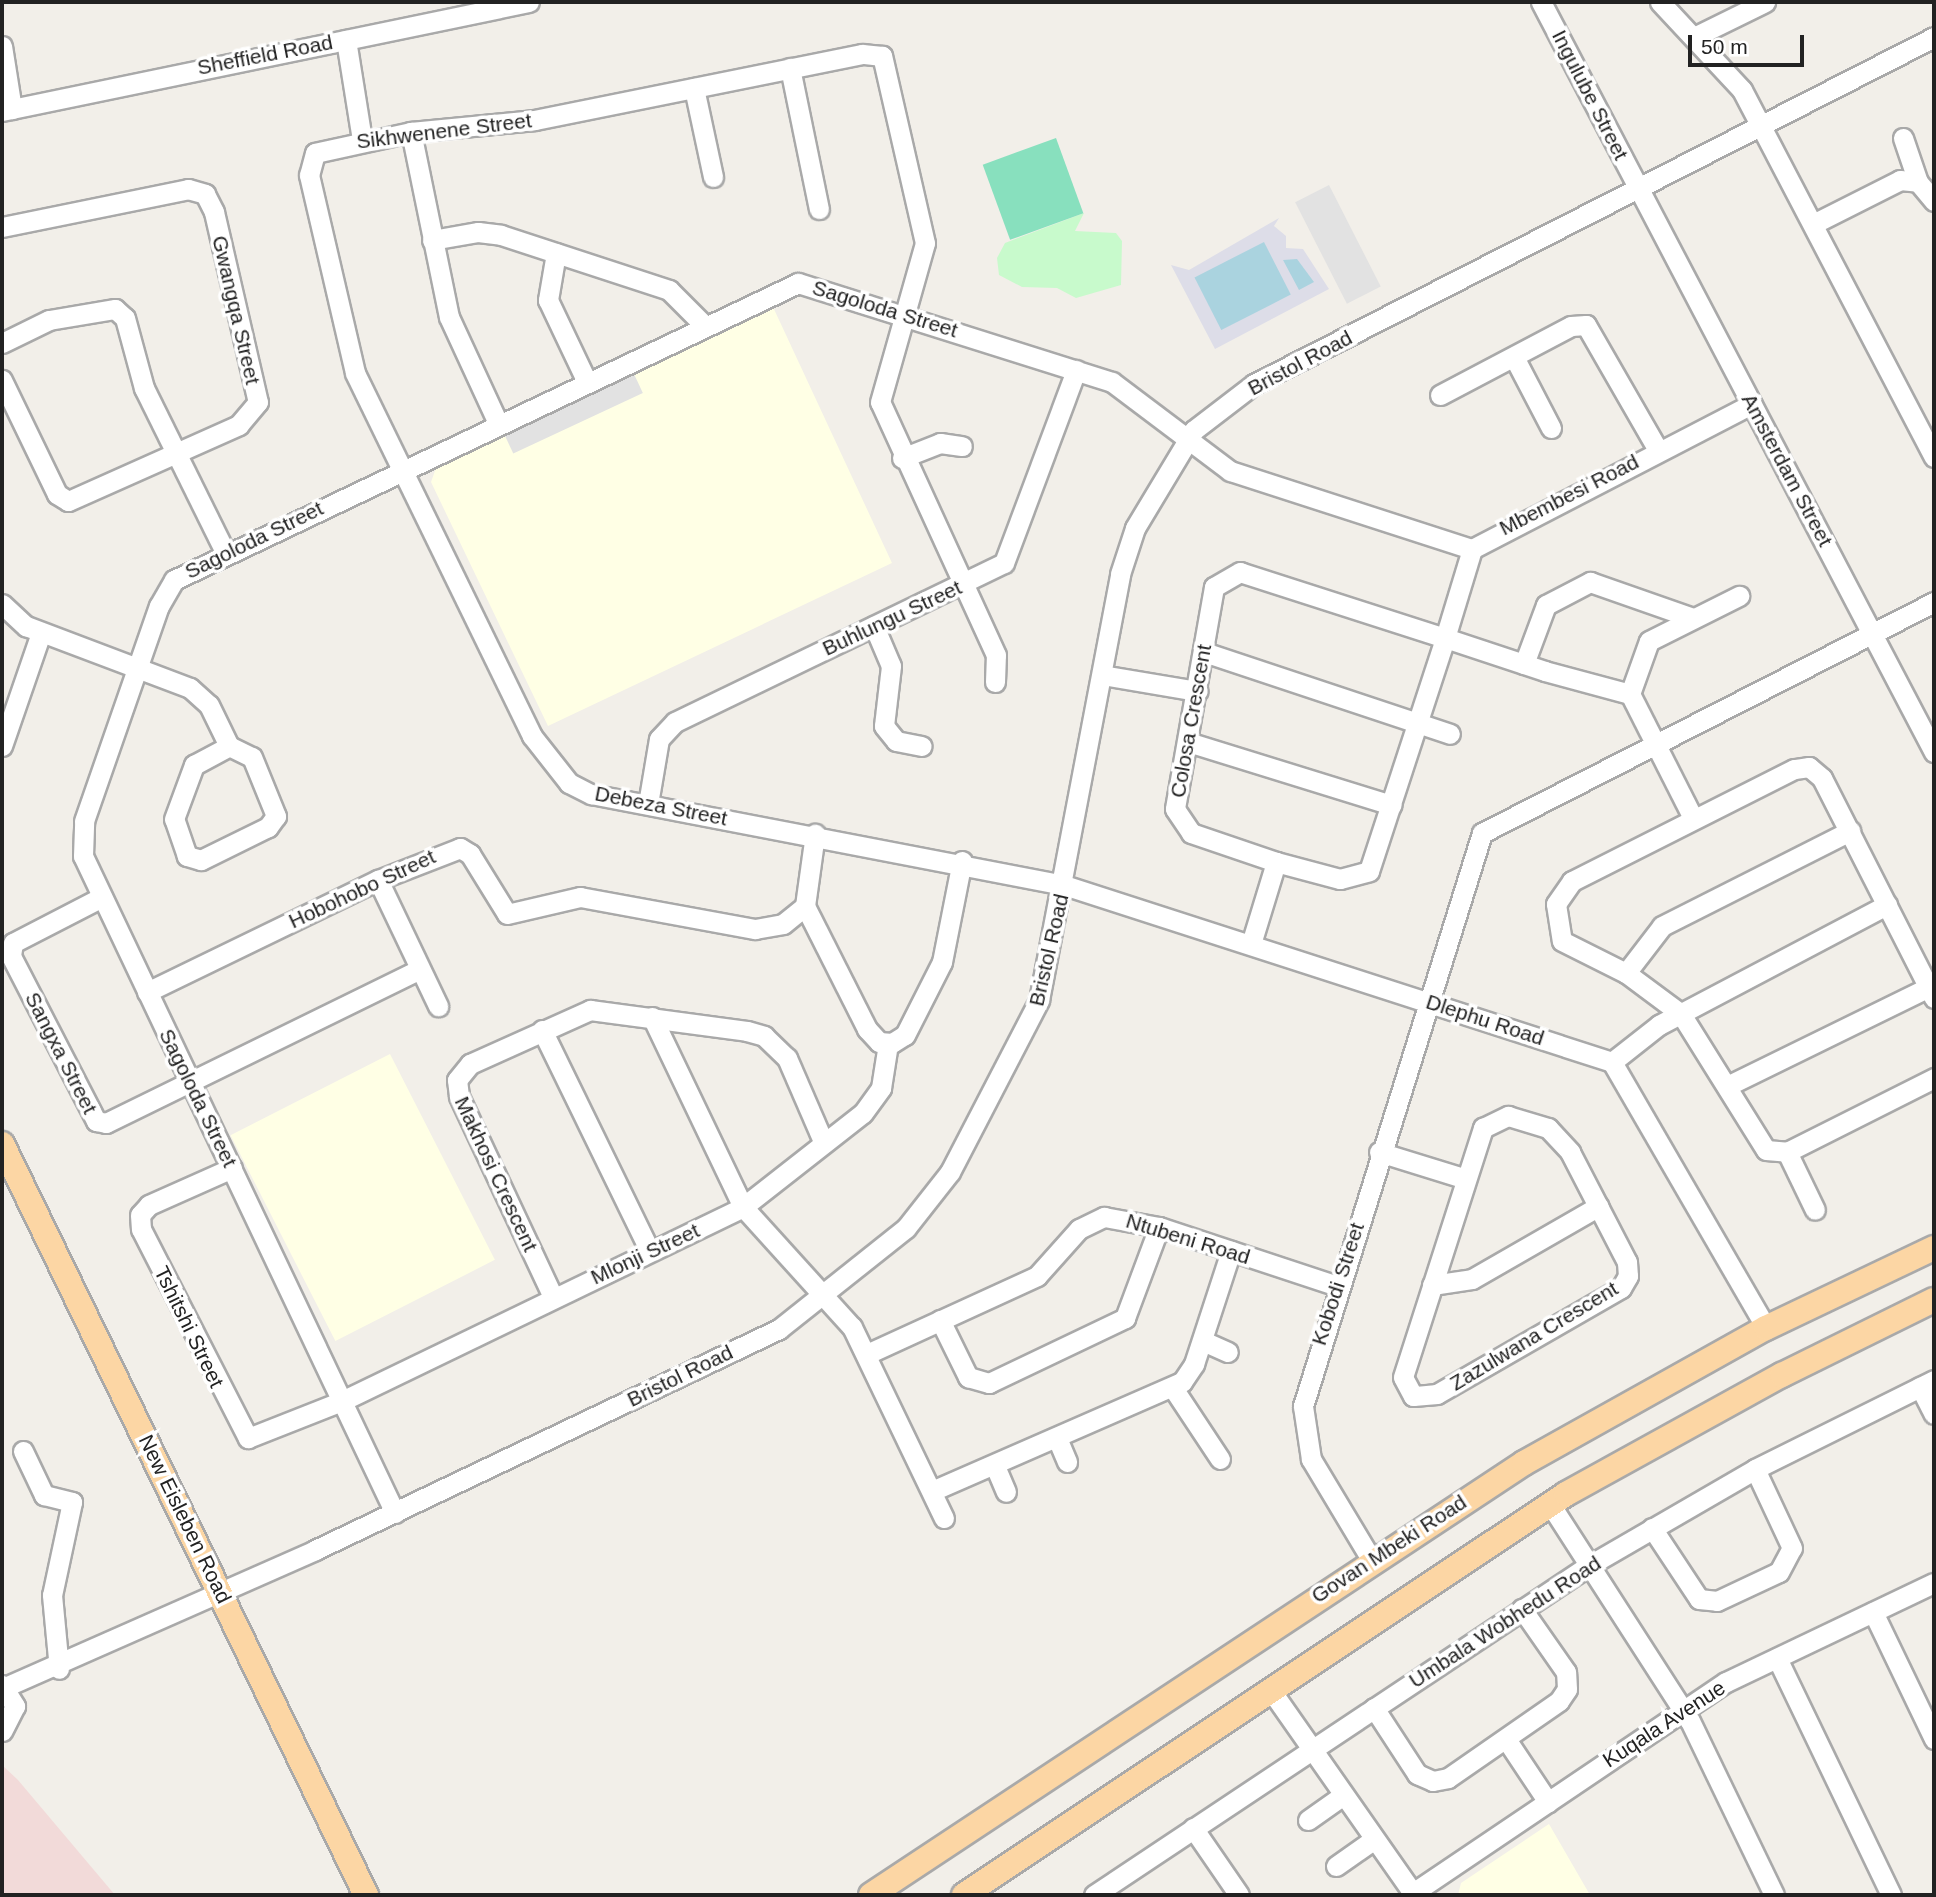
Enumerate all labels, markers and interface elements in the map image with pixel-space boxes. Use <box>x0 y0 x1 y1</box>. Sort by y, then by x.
scale bar <box>1691 21 1806 65</box>
street label: Ingulube Street <box>1546 26 1634 164</box>
street label: Sheffield Road <box>195 30 335 80</box>
text: 50 m <box>1701 35 1748 58</box>
street label: Sikhwenene Street <box>355 108 533 154</box>
street label: Gwangqa Street <box>207 233 265 387</box>
street label: Sagoloda Street <box>809 275 961 343</box>
street label: Bristol Road <box>1244 325 1356 401</box>
street label: Amsterdam Street <box>1736 389 1838 551</box>
street label: Mbembesi Road <box>1495 449 1643 541</box>
street label: Sagoloda Street <box>181 496 327 584</box>
street label: Buhlungu Street <box>818 575 966 661</box>
street label: Colosa Crescent <box>1165 642 1217 800</box>
street label: Debeza Street <box>593 781 729 831</box>
street label: Hobohobo Street <box>285 844 439 934</box>
street label: Bristol Road <box>1024 891 1074 1009</box>
street label: Sangxa Street <box>20 988 102 1118</box>
street label: Dlephu Road <box>1423 989 1547 1051</box>
street label: Sagoloda Street <box>154 1025 242 1171</box>
street label: Makhosi Crescent <box>449 1093 543 1255</box>
street label: Ntubeni Road <box>1123 1208 1253 1270</box>
street label: Mlonji Street <box>587 1218 703 1290</box>
street label: Kobodi Street <box>1306 1220 1370 1348</box>
street label: Tshitshi Street <box>149 1262 229 1392</box>
street label: Zazulwana Crescent <box>1445 1276 1623 1396</box>
street label: Bristol Road <box>623 1340 737 1412</box>
street label: New Eisleben Road <box>133 1431 237 1607</box>
street label: Govan Mbeki Road <box>1307 1489 1471 1609</box>
street label: Umbala Wobhedu Road <box>1404 1551 1606 1693</box>
street label: Kuqala Avenue <box>1598 1675 1730 1773</box>

